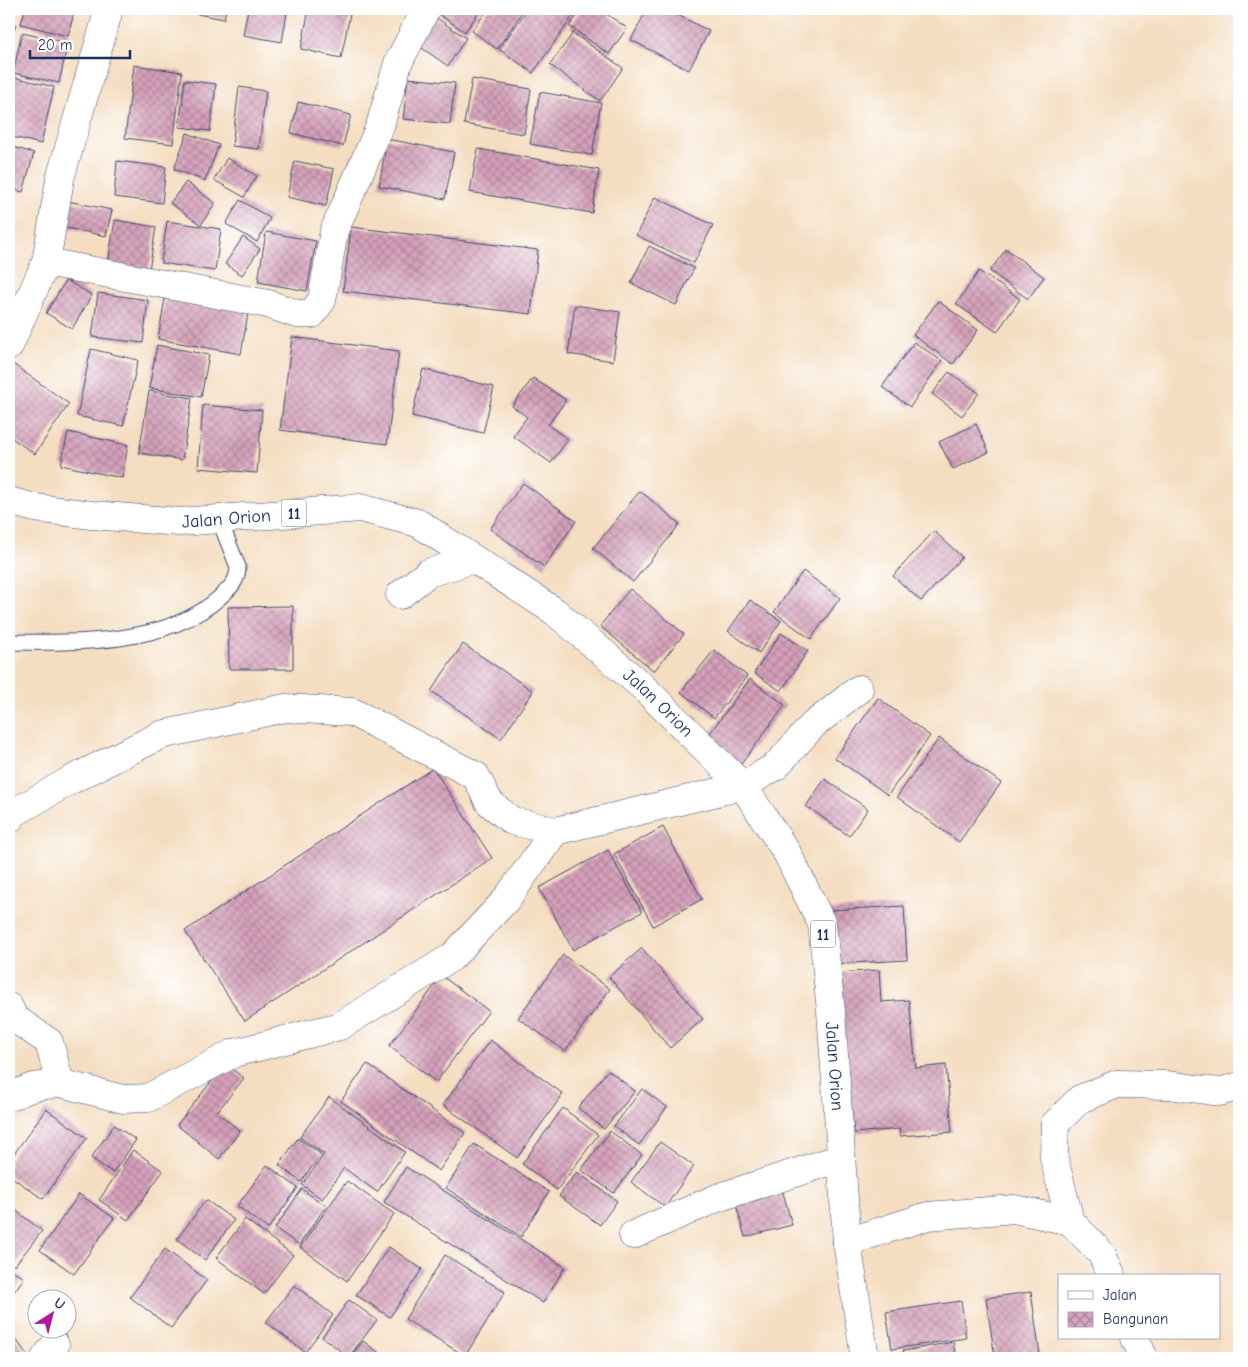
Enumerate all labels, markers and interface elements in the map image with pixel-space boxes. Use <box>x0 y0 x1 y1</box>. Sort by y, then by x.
scale bar <box>30 28 130 60</box>
text: 20 m <box>38 36 72 54</box>
road number: 11 <box>282 499 306 526</box>
street label: Jalan Orion <box>181 505 271 533</box>
street label: Jalan Orion <box>619 665 697 742</box>
road number: 11 <box>810 921 836 948</box>
street label: Jalan Orion <box>821 1021 848 1111</box>
legend <box>1058 1274 1220 1340</box>
text: Jalan <box>1103 1286 1137 1304</box>
north arrow <box>28 1290 78 1340</box>
text: U <box>51 1294 68 1314</box>
text: Bangunan <box>1103 1310 1168 1328</box>

